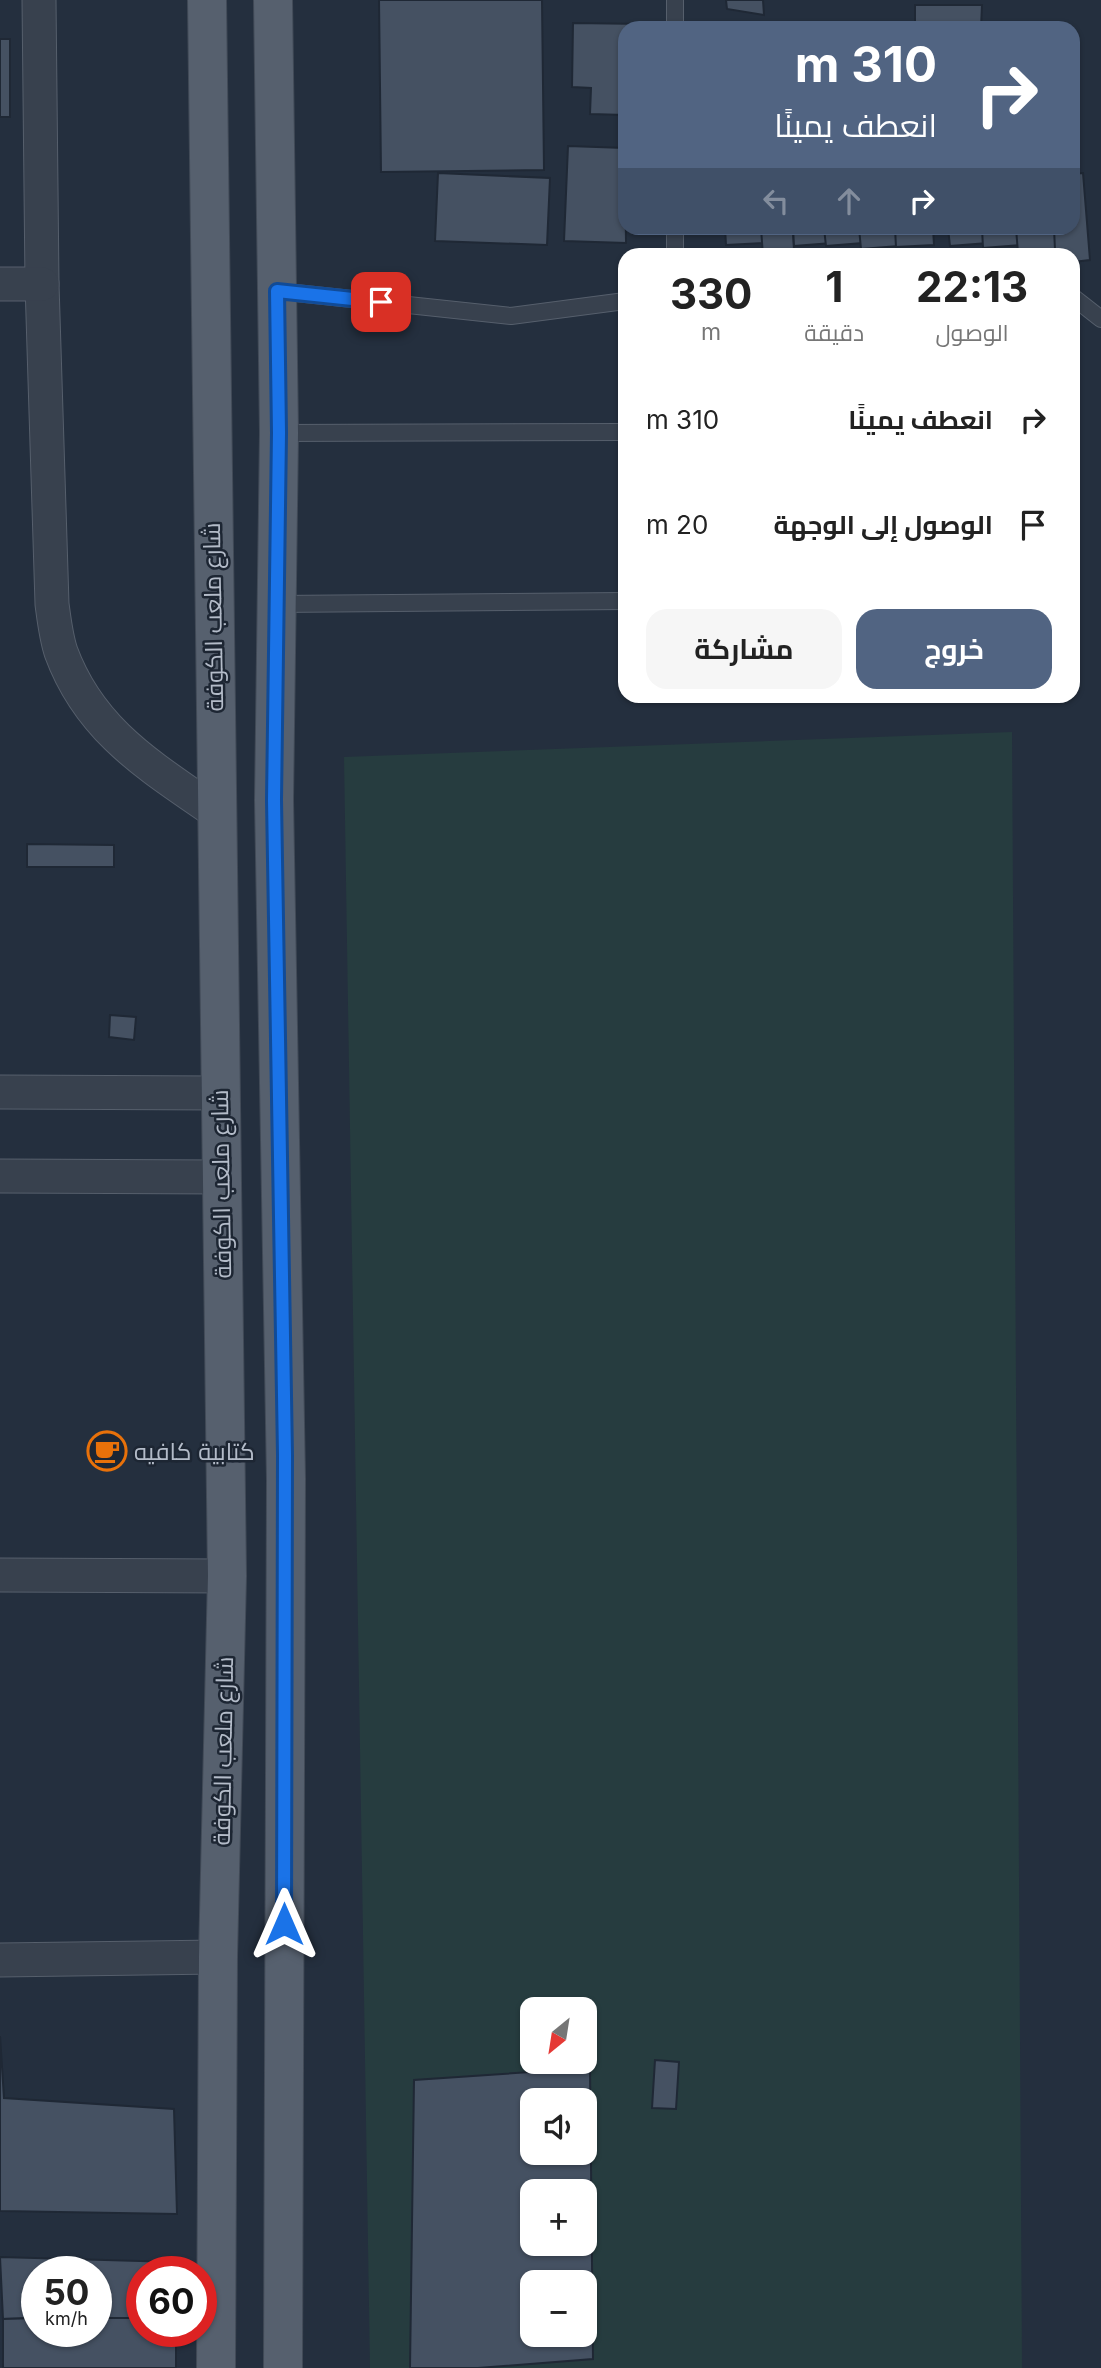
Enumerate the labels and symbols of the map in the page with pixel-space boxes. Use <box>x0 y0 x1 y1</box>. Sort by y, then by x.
pin <box>351 272 411 332</box>
street label: شارع ملعب الكوفة <box>197 522 231 712</box>
street label: شارع ملعب الكوفة <box>205 1089 239 1279</box>
cafe icon: كتابية كافيه <box>86 1430 128 1472</box>
place label: كتابية كافيه <box>134 1437 255 1466</box>
street label: شارع ملعب الكوفة <box>207 1656 241 1846</box>
position arrow <box>247 1887 321 1961</box>
north arrow <box>520 1997 597 2074</box>
speed limit sign: 60 <box>126 2256 217 2347</box>

